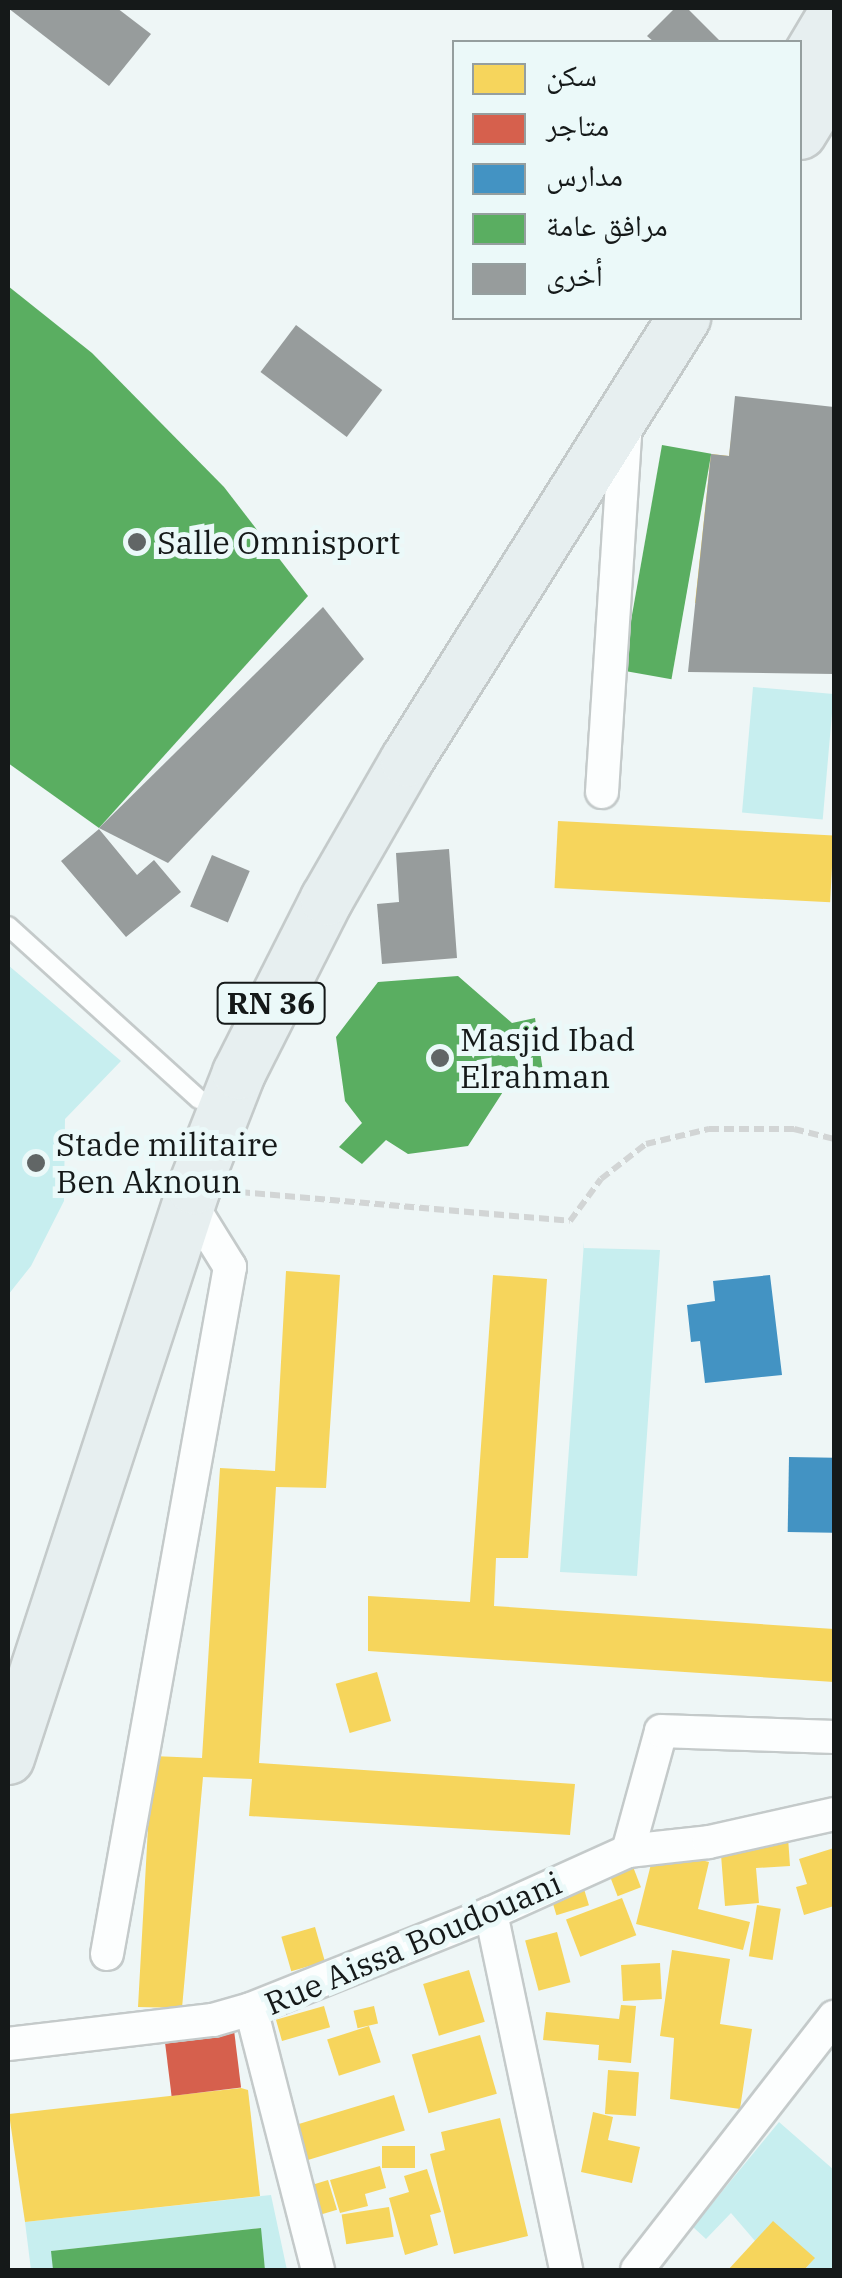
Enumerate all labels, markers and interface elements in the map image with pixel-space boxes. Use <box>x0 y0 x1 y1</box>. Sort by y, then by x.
legend <box>452 40 802 320</box>
text: سكن <box>546 55 597 94</box>
text: متاجر <box>546 105 609 144</box>
text: مدارس <box>546 155 623 194</box>
text: مرافق عامة <box>546 205 668 244</box>
text: أخرى <box>546 255 603 294</box>
place label: Salle Omnisport <box>157 523 400 561</box>
marker: Salle Omnisport <box>126 531 148 553</box>
road number: RN 36 <box>216 978 326 1028</box>
place label: Masjid Ibad Elrahman <box>460 1021 635 1096</box>
marker: Masjid Ibad Elrahman <box>429 1047 451 1069</box>
place label: Stade militaire Ben Aknoun <box>56 1126 278 1201</box>
marker: Stade militaire Ben Aknoun <box>25 1152 47 1174</box>
street label: Rue Aissa Boudouani <box>259 1863 567 2023</box>

